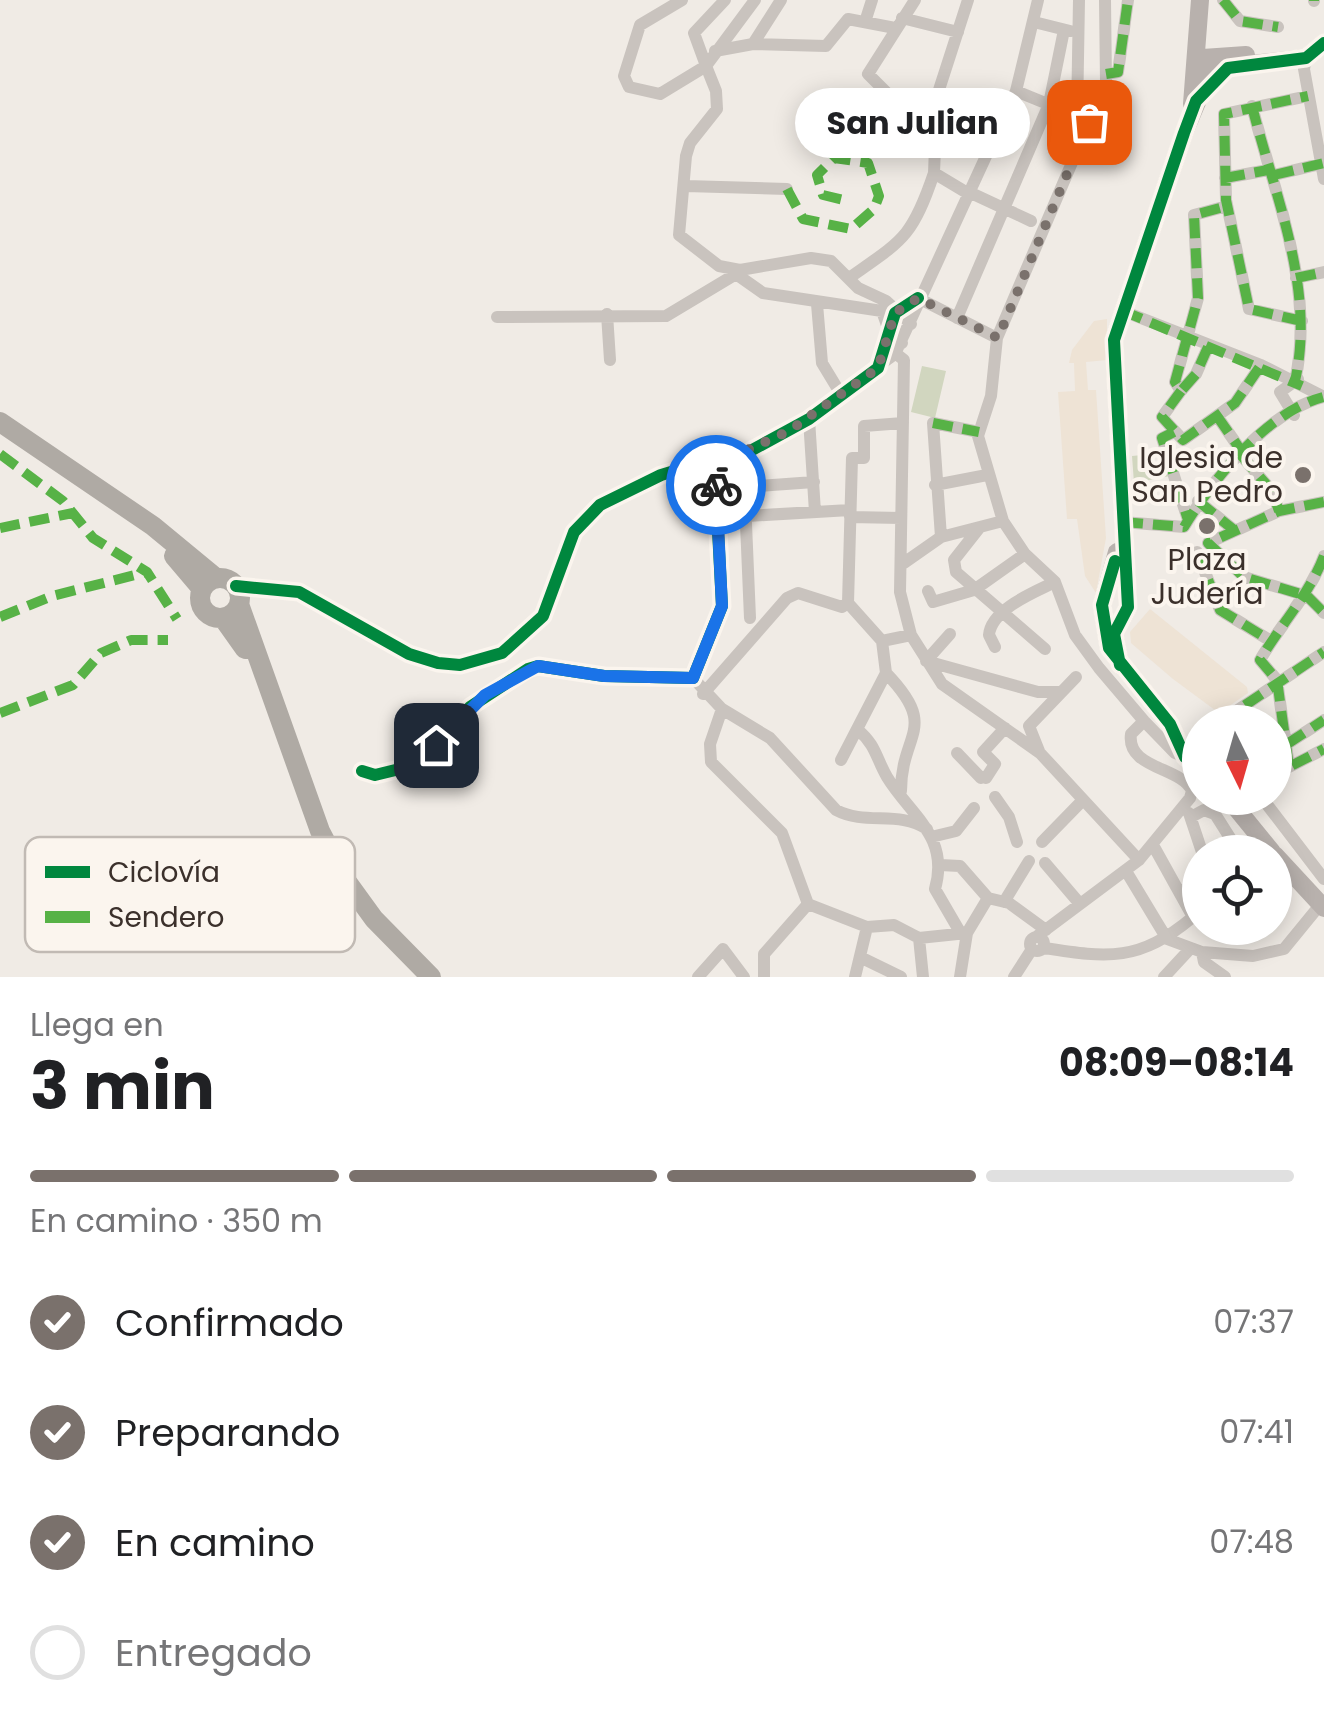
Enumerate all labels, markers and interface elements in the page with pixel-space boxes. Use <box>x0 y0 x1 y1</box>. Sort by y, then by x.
pin <box>1047 80 1132 165</box>
callout: San Julian <box>794 87 1029 157</box>
icon: bag <box>1062 95 1117 150</box>
text: San Julian <box>826 100 999 145</box>
courier <box>666 435 766 535</box>
place label: Iglesia de San Pedro <box>1131 436 1283 513</box>
icon: bike <box>689 458 744 513</box>
marker: Iglesia de San Pedro <box>1292 464 1314 486</box>
marker: Plaza Judería <box>1196 515 1218 537</box>
place label: Plaza Judería <box>1151 538 1263 615</box>
pin <box>394 703 479 788</box>
north arrow <box>1182 705 1292 815</box>
map controls <box>1182 705 1292 945</box>
icon: home <box>409 718 464 773</box>
button: locate <box>1182 835 1292 945</box>
legend <box>25 837 355 952</box>
text: Ciclovía <box>108 853 220 892</box>
text: Sendero <box>108 898 224 937</box>
text: Llega en <box>30 1002 164 1047</box>
text: 08:09–08:14 <box>1059 1036 1294 1089</box>
text: 3 min <box>30 1041 215 1132</box>
text: En camino · 350 m <box>30 1198 323 1243</box>
icon: check <box>30 1295 85 1350</box>
text: Confirmado <box>115 1296 344 1349</box>
text: 07:37 <box>1213 1299 1294 1344</box>
icon: check <box>30 1405 85 1460</box>
text: Preparando <box>115 1406 340 1459</box>
text: 07:41 <box>1219 1409 1294 1454</box>
icon: check <box>30 1515 85 1570</box>
text: En camino <box>115 1516 315 1569</box>
text: 07:48 <box>1209 1519 1294 1564</box>
text: Entregado <box>115 1626 312 1679</box>

